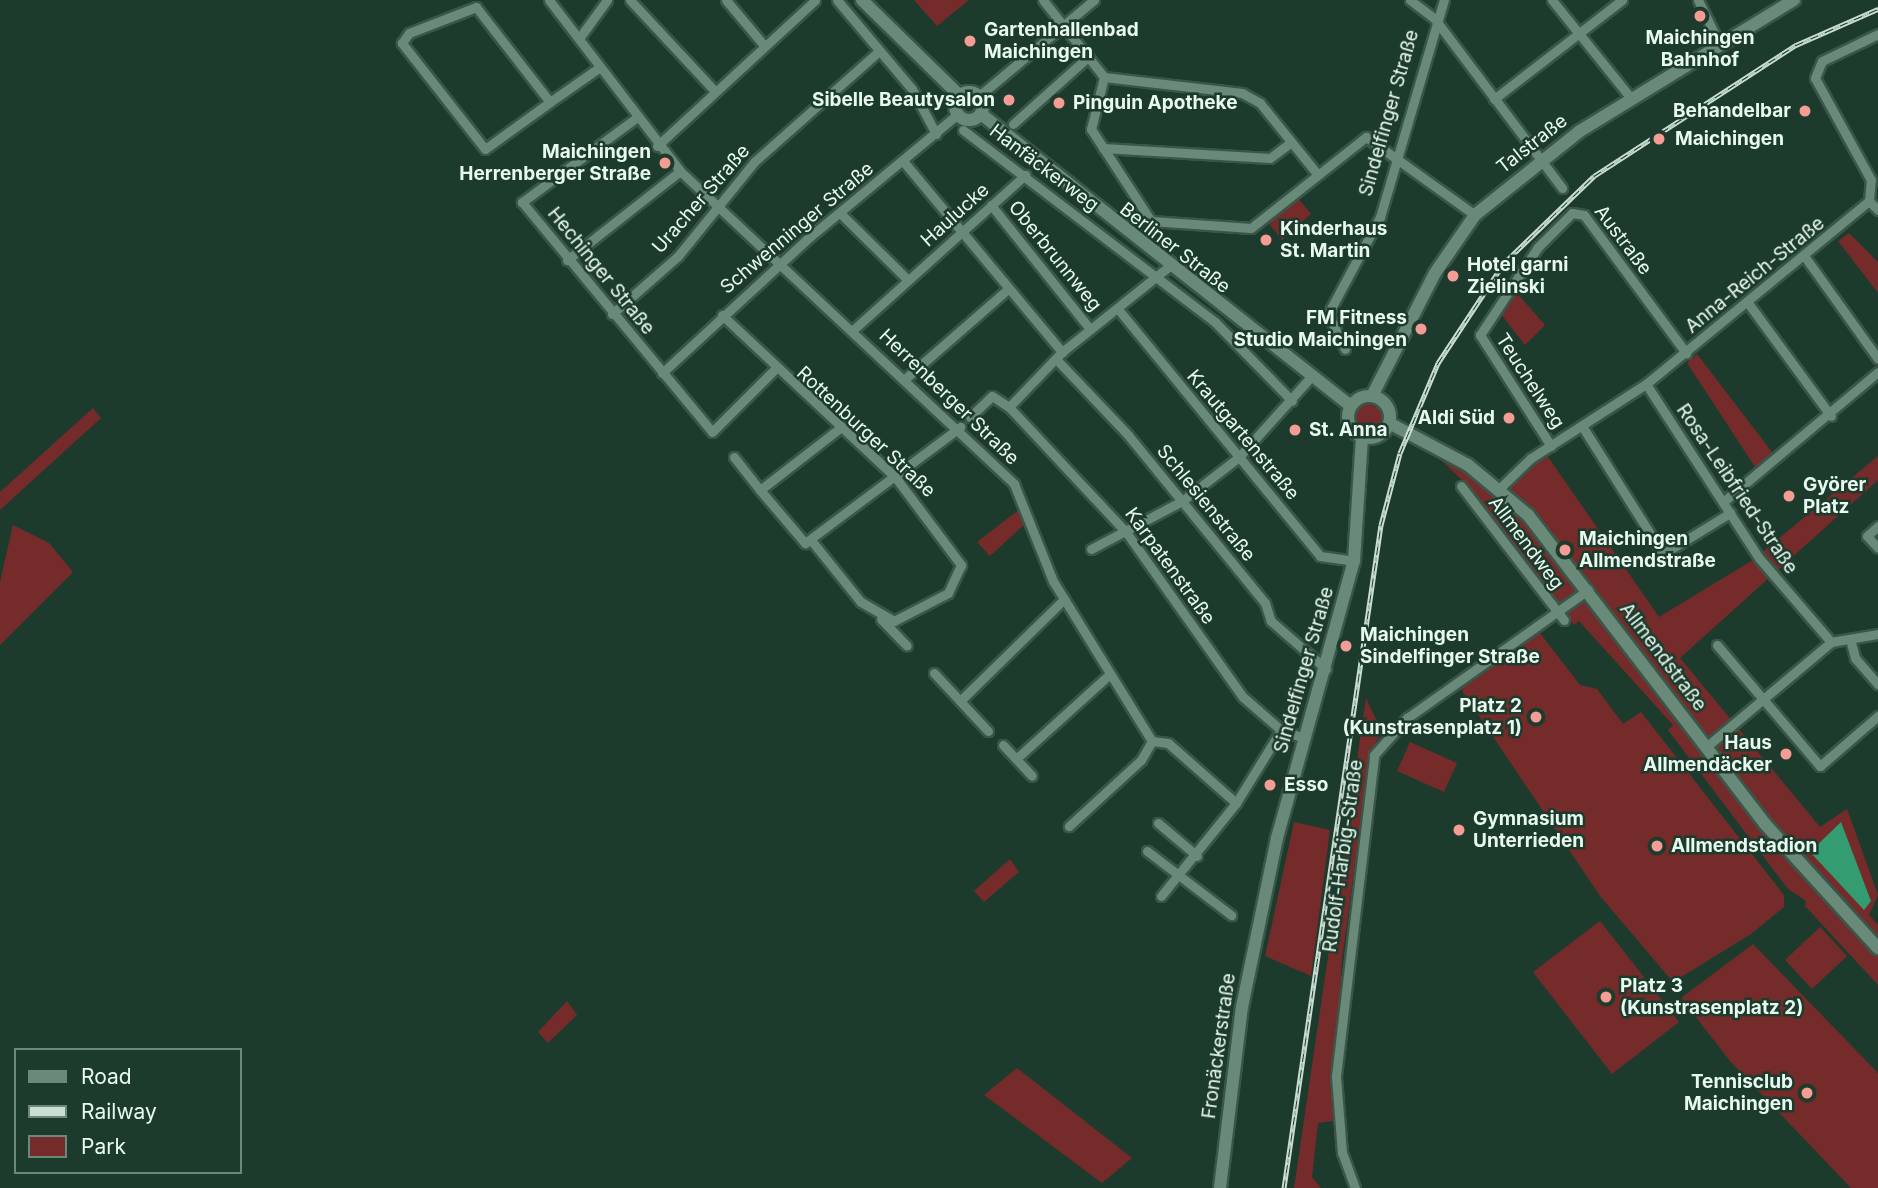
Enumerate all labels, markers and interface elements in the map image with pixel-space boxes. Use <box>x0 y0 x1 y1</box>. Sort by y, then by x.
marker: Maichingen Bahnhof <box>1692 8 1708 24</box>
place label: Gartenhallenbad Maichingen <box>984 19 1139 63</box>
street label: Sindelfinger Straße <box>1354 27 1424 199</box>
place label: Maichingen Bahnhof <box>1645 27 1755 71</box>
marker: Gartenhallenbad Maichingen <box>962 33 978 49</box>
place label: Sibelle Beautysalon <box>812 89 995 111</box>
marker: Sibelle Beautysalon <box>1001 92 1017 108</box>
place label: Pinguin Apotheke <box>1073 92 1237 114</box>
marker: Pinguin Apotheke <box>1051 95 1067 111</box>
place label: Behandelbar <box>1673 100 1791 122</box>
marker: Behandelbar <box>1797 103 1813 119</box>
street label: Talstraße <box>1492 109 1572 179</box>
street label: Hanfäckerweg <box>985 120 1103 216</box>
place label: Maichingen <box>1675 128 1784 150</box>
marker: Maichingen <box>1649 129 1669 149</box>
street label: Uracher Straße <box>648 140 754 258</box>
place label: Maichingen Herrenberger Straße <box>459 141 651 185</box>
marker: Maichingen Herrenberger Straße <box>657 155 673 171</box>
street label: Schwenninger Straße <box>716 157 878 299</box>
street label: Haulucke <box>916 178 994 252</box>
street label: Oberbrunnweg <box>1004 196 1106 316</box>
street label: Berliner Straße <box>1115 198 1235 298</box>
street label: Austraße <box>1589 201 1657 279</box>
street label: Hechinger Straße <box>543 203 659 339</box>
street label: Anna-Reich-Straße <box>1681 212 1829 338</box>
place label: Kinderhaus St. Martin <box>1280 218 1387 262</box>
marker: Kinderhaus St. Martin <box>1258 232 1274 248</box>
place label: Hotel garni Zielinski <box>1467 254 1568 298</box>
marker: Hotel garni Zielinski <box>1445 268 1461 284</box>
place label: FM Fitness Studio Maichingen <box>1233 307 1407 351</box>
marker: FM Fitness Studio Maichingen <box>1413 321 1429 337</box>
street label: Herrenberger Straße <box>874 324 1024 470</box>
street label: Teuchelweg <box>1491 329 1569 433</box>
street label: Rottenburger Straße <box>792 362 940 502</box>
street label: Krautgartenstraße <box>1182 365 1304 505</box>
street label: Rosa-Leibfried-Straße <box>1672 400 1802 578</box>
place label: Aldi Süd <box>1418 407 1495 429</box>
marker: Aldi Süd <box>1501 410 1517 426</box>
place label: St. Anna <box>1309 419 1388 441</box>
marker: St. Anna <box>1287 422 1303 438</box>
street label: Schlesienstraße <box>1152 440 1260 566</box>
place label: Györer Platz <box>1803 474 1866 518</box>
marker: Györer Platz <box>1781 488 1797 504</box>
street label: Allmendweg <box>1484 492 1568 594</box>
street label: Karpatenstraße <box>1120 503 1220 629</box>
place label: Maichingen Allmendstraße <box>1579 528 1716 572</box>
marker: Maichingen Allmendstraße <box>1557 542 1573 558</box>
street label: Sindelfinger Straße <box>1269 584 1339 756</box>
street label: Allmendstraße <box>1615 598 1711 716</box>
place label: Maichingen Sindelfinger Straße <box>1360 624 1540 668</box>
marker: Maichingen Sindelfinger Straße <box>1338 638 1354 654</box>
place label: Platz 2 (Kunstrasenplatz 1) <box>1342 695 1522 739</box>
marker: Platz 2 (Kunstrasenplatz 1) <box>1528 709 1544 725</box>
place label: Haus Allmendäcker <box>1643 732 1772 776</box>
marker: Haus Allmendäcker <box>1778 746 1794 762</box>
street label: Rudolf-Harbig-Straße <box>1318 758 1368 954</box>
place label: Esso <box>1284 774 1328 796</box>
marker: Esso <box>1262 777 1278 793</box>
place label: Gymnasium Unterrieden <box>1473 808 1584 852</box>
marker: Gymnasium Unterrieden <box>1451 822 1467 838</box>
place label: Allmendstadion <box>1671 835 1817 857</box>
marker: Allmendstadion <box>1649 838 1665 854</box>
street label: Fronäckerstraße <box>1198 972 1240 1120</box>
place label: Platz 3 (Kunstrasenplatz 2) <box>1620 975 1803 1019</box>
marker: Platz 3 (Kunstrasenplatz 2) <box>1598 989 1614 1005</box>
legend <box>14 1048 242 1174</box>
text: Road <box>81 1064 132 1089</box>
place label: Tennisclub Maichingen <box>1684 1071 1793 1115</box>
marker: Tennisclub Maichingen <box>1799 1085 1815 1101</box>
text: Railway <box>81 1099 157 1124</box>
text: Park <box>81 1134 126 1159</box>

